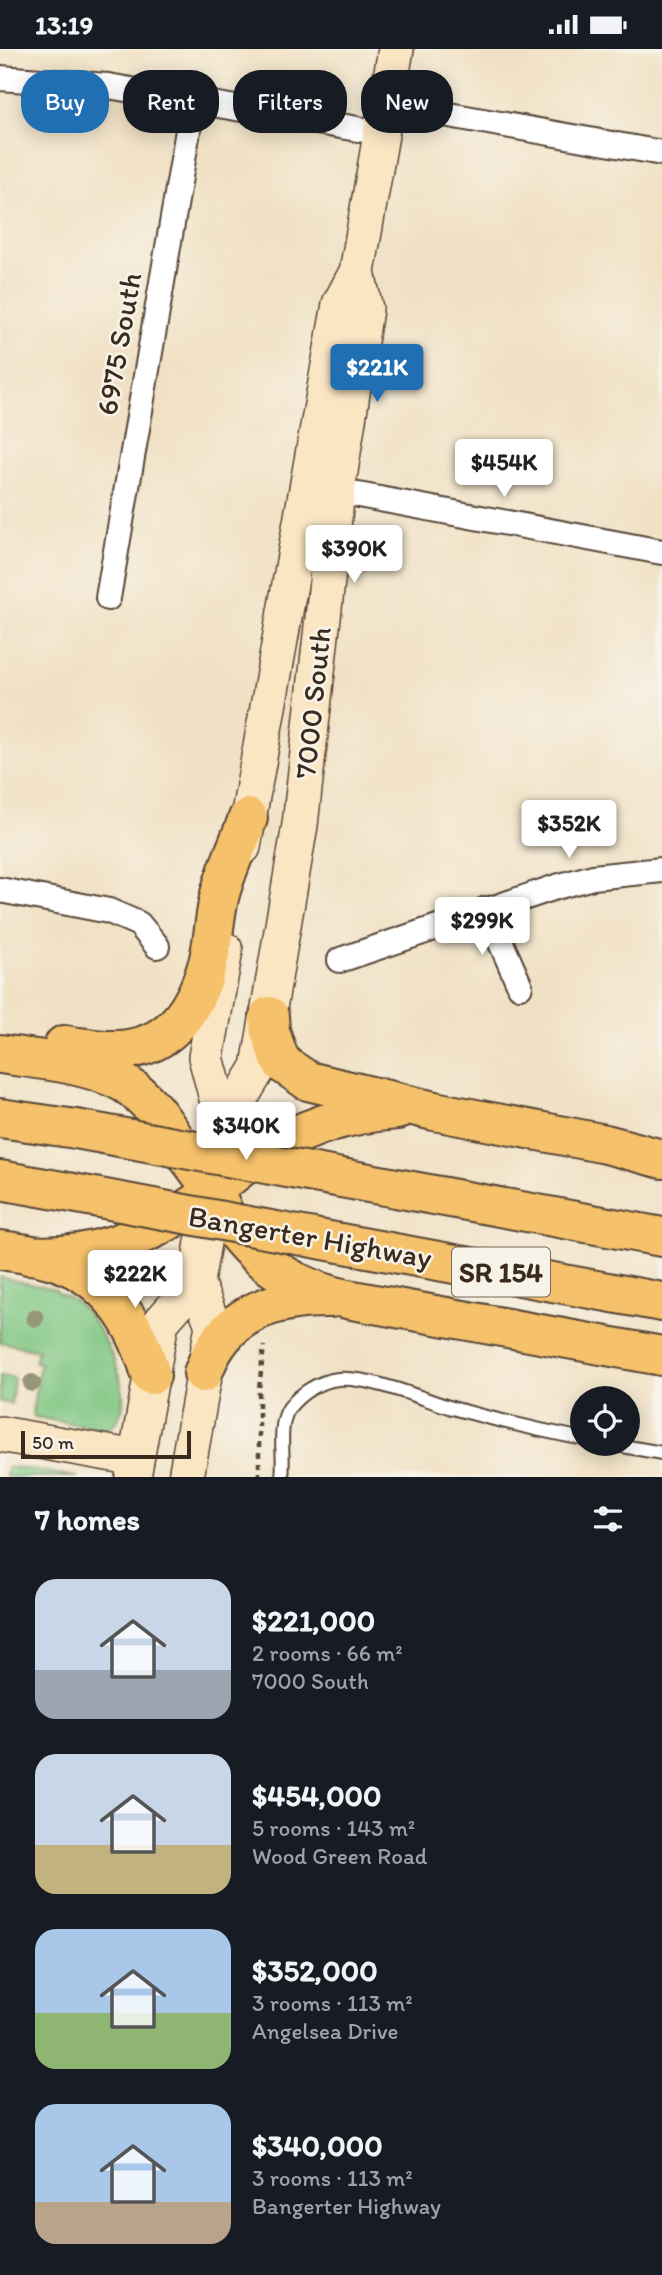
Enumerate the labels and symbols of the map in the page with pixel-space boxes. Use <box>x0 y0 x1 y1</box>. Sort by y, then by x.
street label: 6975 South <box>88 270 149 418</box>
pin: $221K <box>328 345 426 404</box>
pin: $454K <box>455 440 553 499</box>
pin: $390K <box>305 525 403 585</box>
street label: 7000 South <box>286 625 339 781</box>
pin: $352K <box>520 801 618 860</box>
pin: $299K <box>433 897 531 957</box>
pin: $340K <box>197 1103 295 1162</box>
street label: Bangerter Highway <box>185 1197 435 1276</box>
road number: SR 154 <box>452 1247 550 1297</box>
pin: $222K <box>86 1251 184 1310</box>
scale bar <box>21 1428 191 1460</box>

